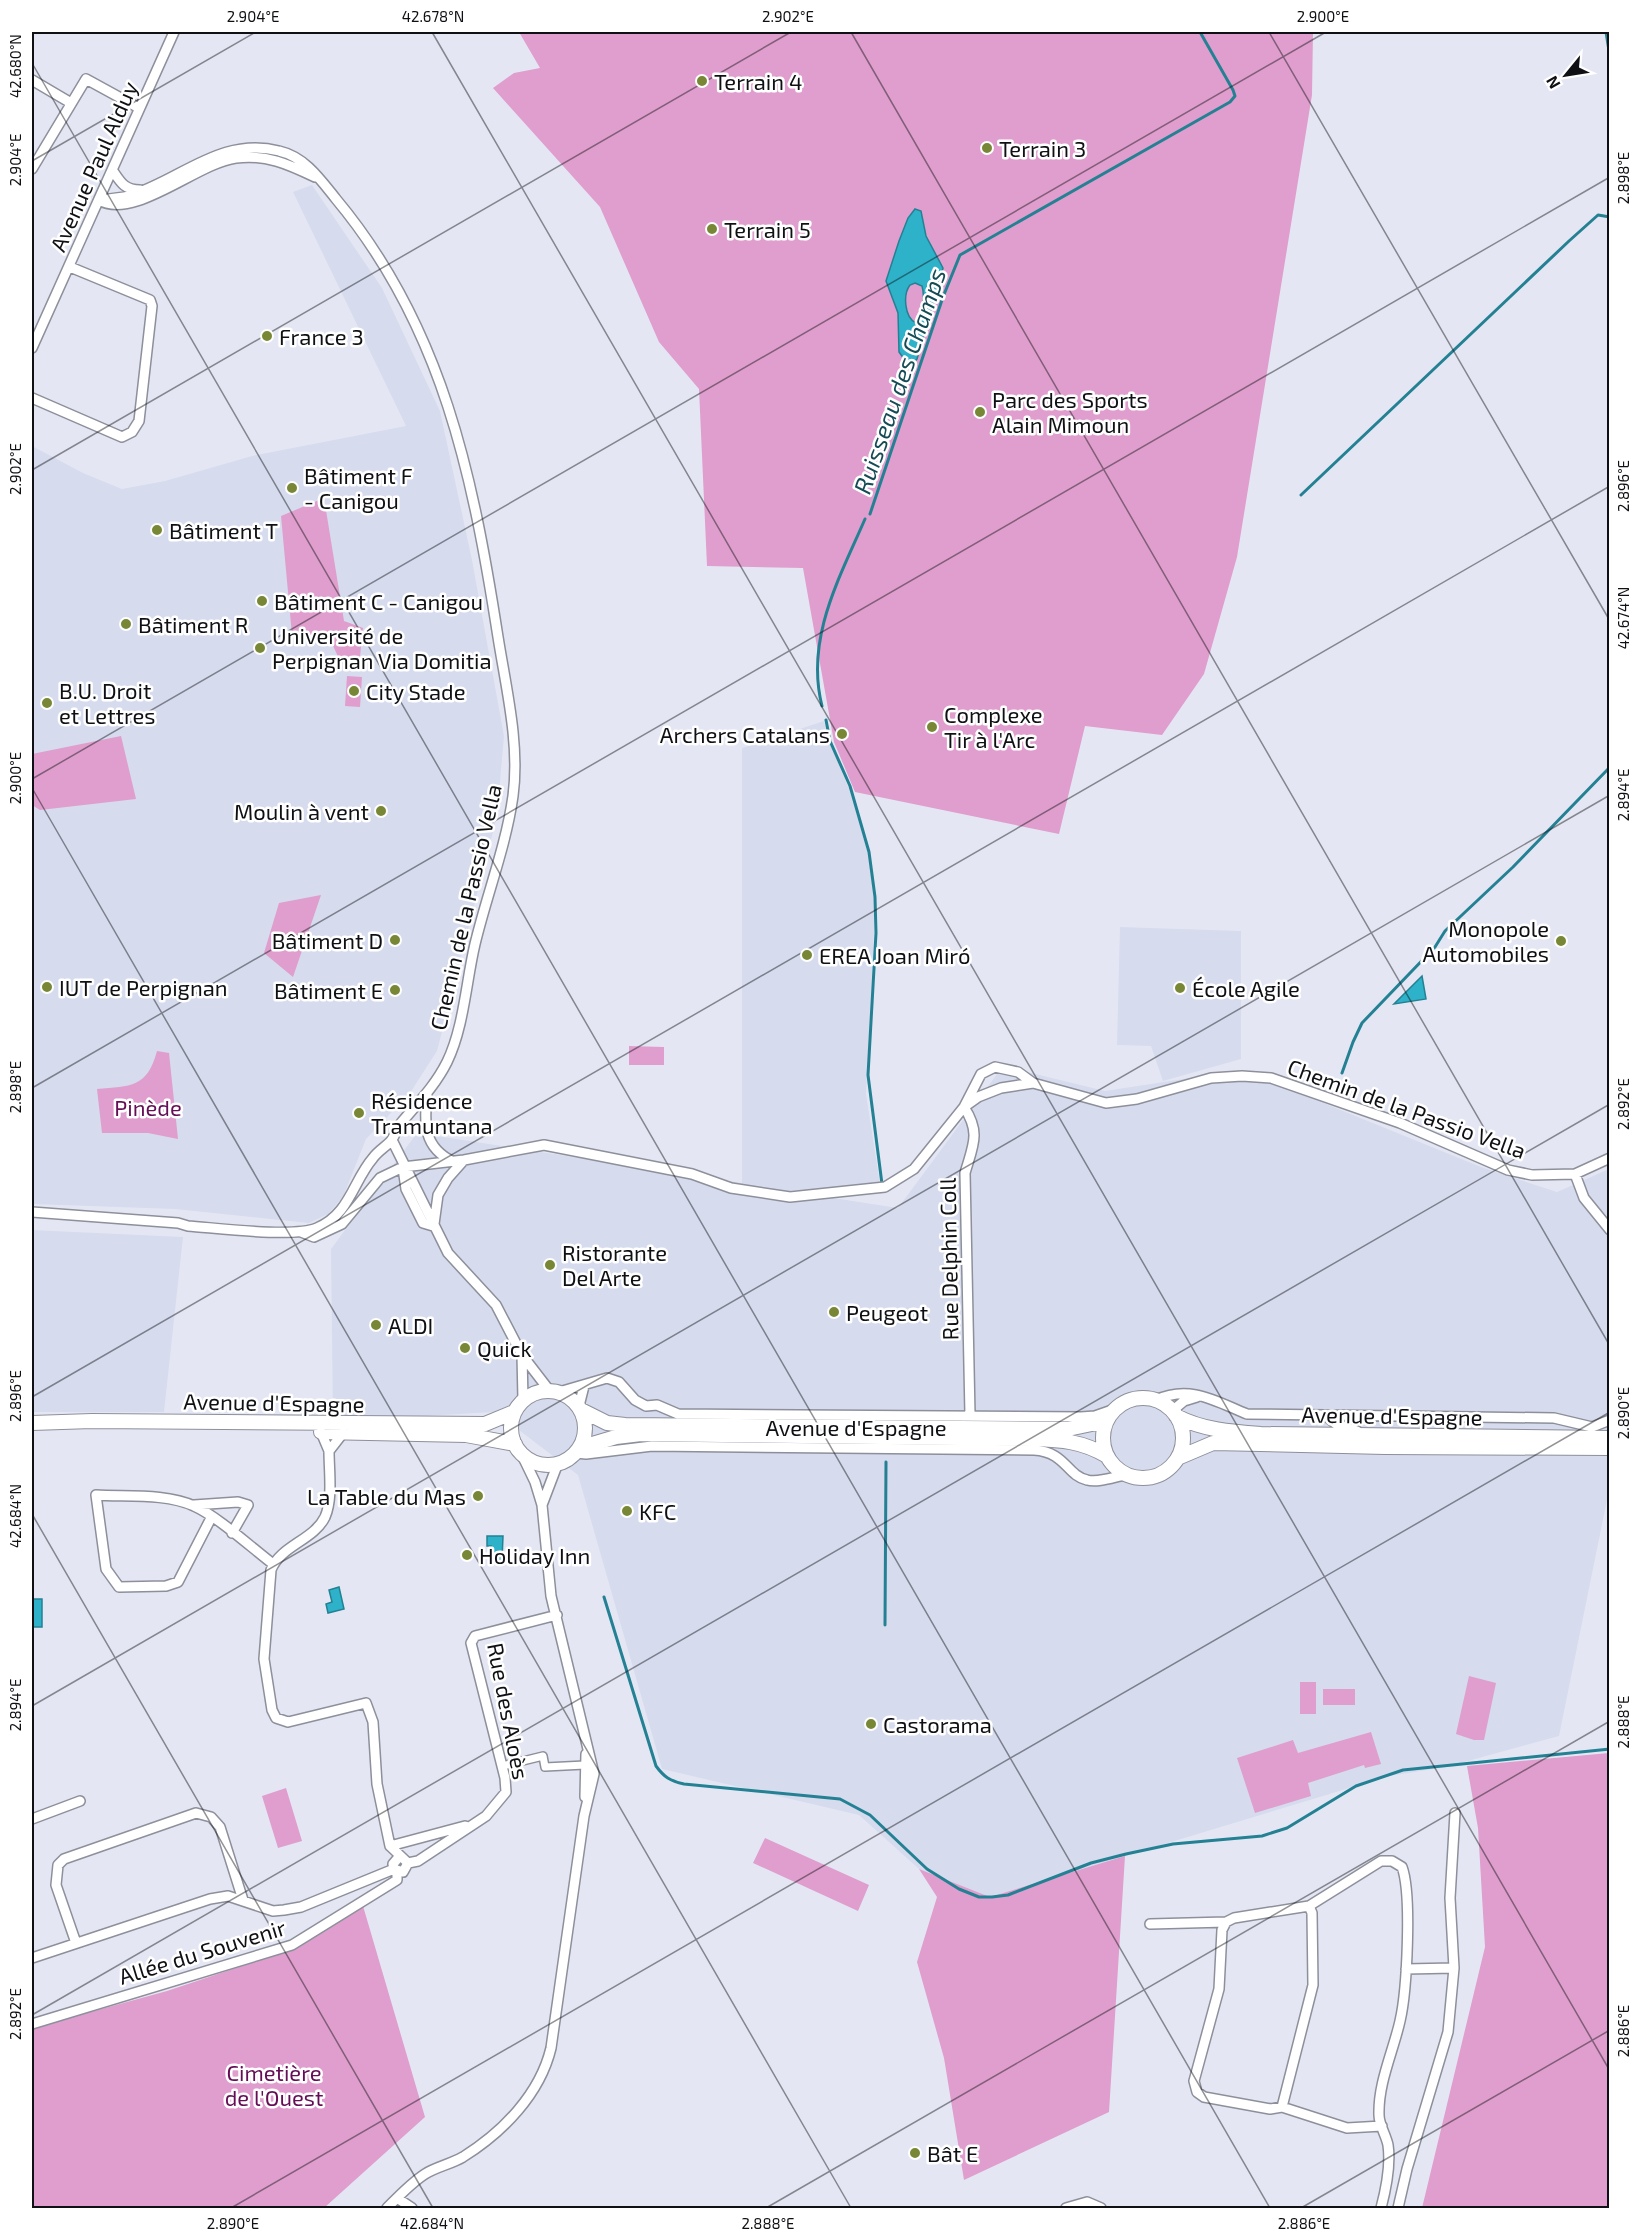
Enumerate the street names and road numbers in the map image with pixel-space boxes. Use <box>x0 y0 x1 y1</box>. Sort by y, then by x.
street label: Avenue Paul Alduy <box>44 77 142 255</box>
street label: Chemin de la Passio Vella <box>424 782 506 1032</box>
street label: Chemin de la Passio Vella <box>1284 1053 1530 1163</box>
street label: Rue Delphin Coll <box>934 1177 962 1341</box>
street label: Avenue d'Espagne <box>183 1387 365 1417</box>
street label: Avenue d'Espagne <box>1301 1400 1483 1430</box>
street label: Avenue d'Espagne <box>765 1414 947 1440</box>
street label: Rue des Aloès <box>483 1641 535 1781</box>
street label: Allée du Souvenir <box>115 1913 289 1989</box>

